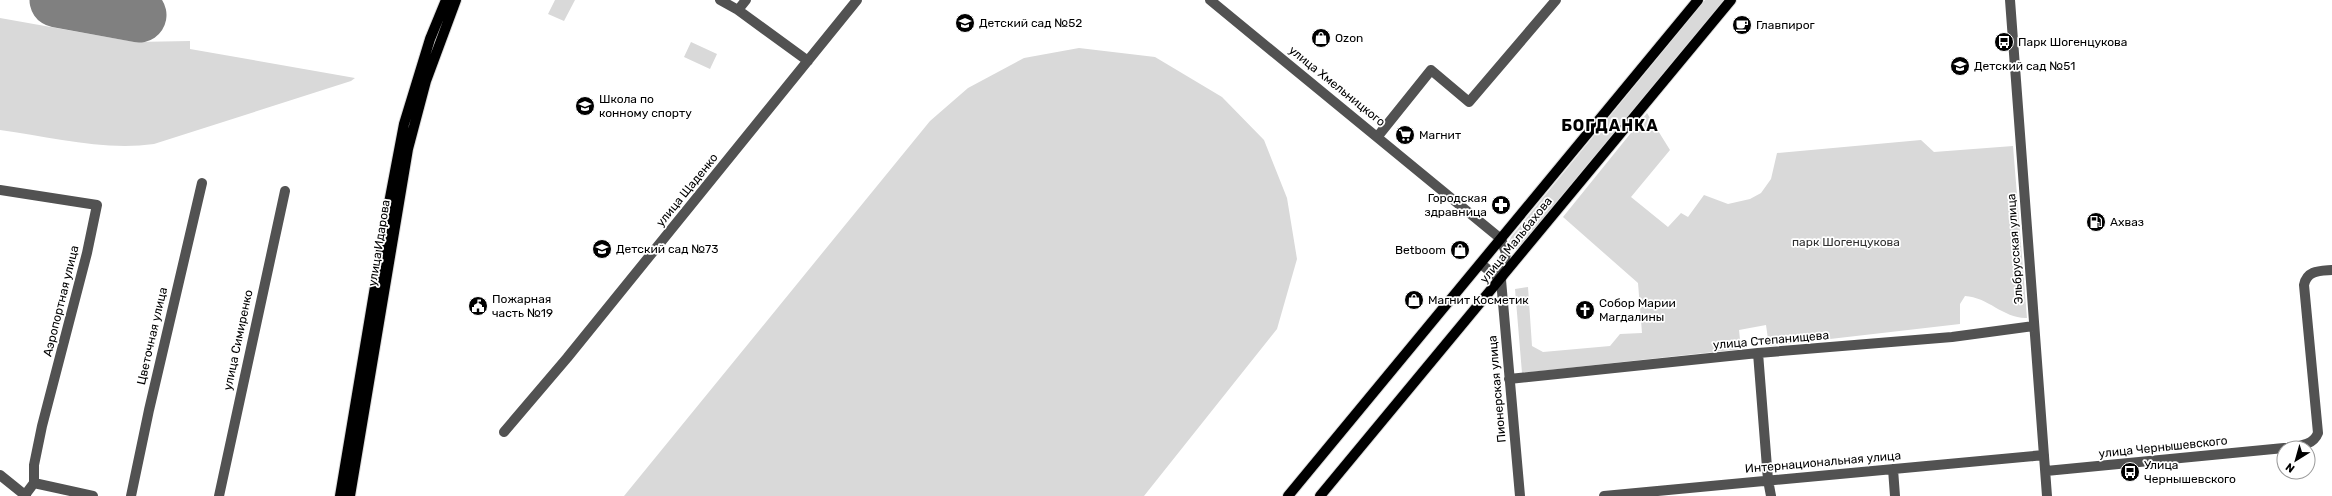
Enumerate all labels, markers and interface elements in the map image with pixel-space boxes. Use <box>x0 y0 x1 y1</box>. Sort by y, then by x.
school or university icon: Детский сад №52 <box>954 12 976 34</box>
cafe icon: Главпирог <box>1731 14 1753 36</box>
place label: Детский сад №52 <box>979 16 1082 30</box>
place label: Главпирог <box>1756 18 1816 32</box>
shop icon: Ozon <box>1310 27 1332 49</box>
place label: Ozon <box>1335 31 1363 45</box>
bus stop icon: Парк Шогенцукова <box>1993 31 2015 53</box>
place label: Парк Шогенцукова <box>2018 35 2127 49</box>
street label: улица Хмельницкого <box>1286 43 1388 129</box>
school or university icon: Детский сад №51 <box>1949 55 1971 77</box>
place label: Детский сад №51 <box>1974 59 2075 73</box>
place label: Школа по конному спорту <box>599 92 692 120</box>
school or university icon: Школа по конному спорту <box>574 95 596 117</box>
district label: БОГДАНКА <box>1561 116 1659 135</box>
supermarket icon: Магнит <box>1394 124 1416 146</box>
place label: Магнит <box>1419 128 1461 142</box>
street label: улица Щаденко <box>653 151 721 229</box>
place label: Городская здравница <box>1424 191 1487 219</box>
street label: Эльбрусская улица <box>2004 193 2026 305</box>
street label: улица Мальбахова <box>1477 194 1555 286</box>
pharmacy icon: Городская здравница <box>1490 194 1512 216</box>
street label: улица Идарова <box>365 199 393 287</box>
fuel station icon: Ахваз <box>2085 211 2107 233</box>
place label: Ахваз <box>2110 215 2144 229</box>
park label: парк Шогенцукова <box>1792 235 1900 249</box>
school or university icon: Детский сад №73 <box>591 238 613 260</box>
shop icon: Betboom <box>1449 239 1471 261</box>
place label: Детский сад №73 <box>616 242 718 256</box>
place label: Betboom <box>1395 243 1446 257</box>
street label: Аэропортная улица <box>40 244 82 358</box>
street label: Цветочная улица <box>134 286 170 386</box>
street label: улица Симиренко <box>221 288 256 392</box>
shop icon: Магнит Косметик <box>1403 289 1425 311</box>
place label: Пожарная часть №19 <box>492 292 553 320</box>
place label: Магнит Косметик <box>1428 293 1529 307</box>
public building icon: Пожарная часть №19 <box>467 295 489 317</box>
place label: Собор Марии Магдалины <box>1599 296 1676 324</box>
church icon: Собор Марии Магдалины <box>1574 299 1596 321</box>
street label: улица Степанищева <box>1712 328 1830 352</box>
street label: Пионерская улица <box>1485 335 1509 443</box>
street label: улица Чернышевского <box>2098 433 2228 461</box>
north arrow <box>2276 440 2316 480</box>
street label: Интернациональная улица <box>1744 448 1902 476</box>
place label: Улица Чернышевского <box>2144 458 2236 486</box>
text: N <box>2283 460 2297 475</box>
bus stop icon: Улица Чернышевского <box>2119 461 2141 483</box>

